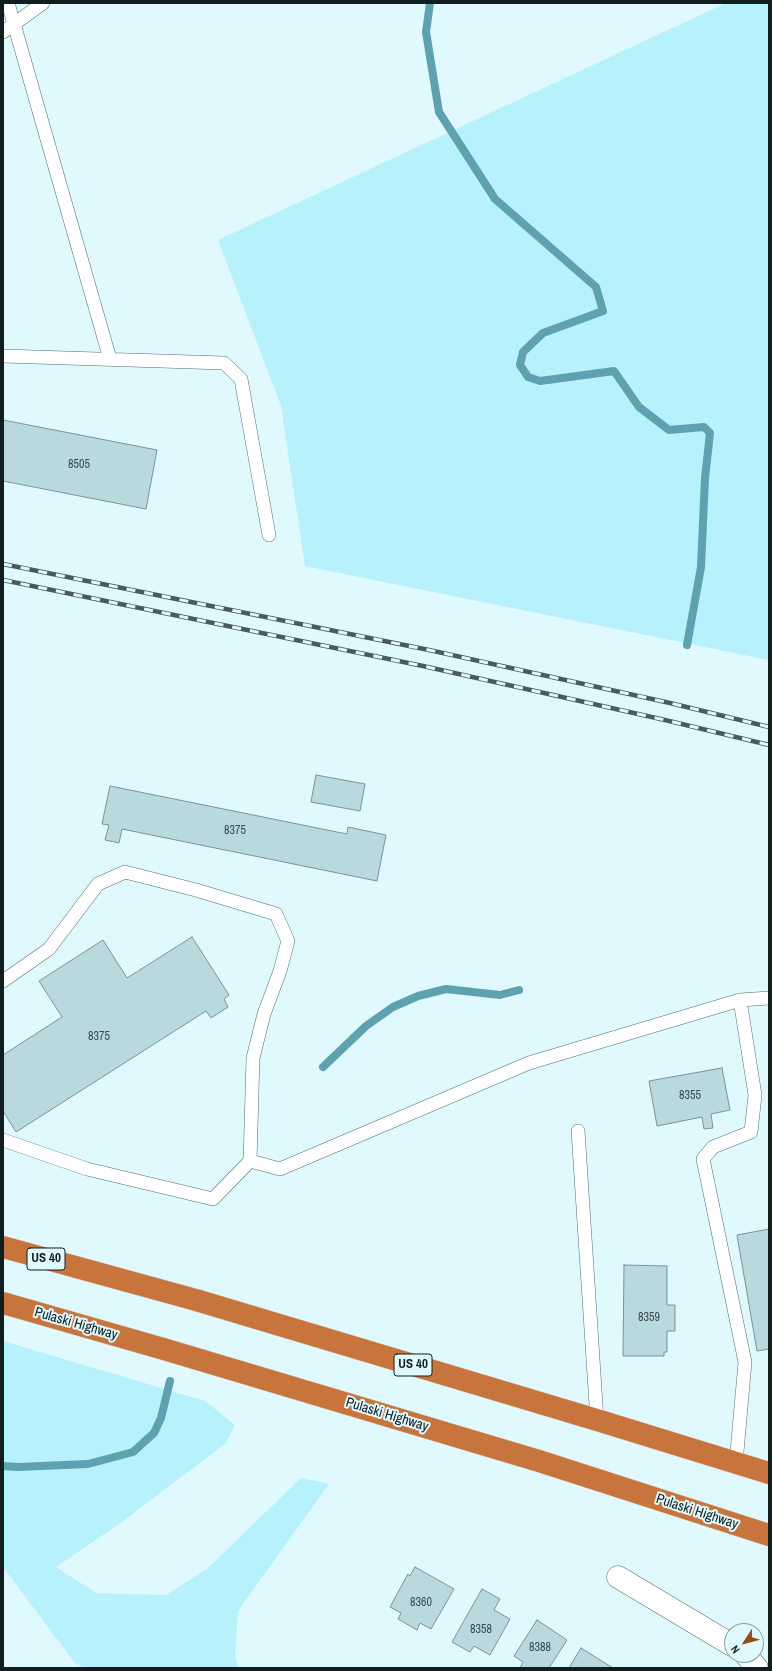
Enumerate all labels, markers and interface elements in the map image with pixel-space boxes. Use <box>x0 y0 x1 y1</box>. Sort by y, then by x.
house number: 8505 <box>68 458 90 472</box>
house number: 8375 <box>224 824 246 838</box>
house number: 8375 <box>88 1030 110 1044</box>
house number: 8355 <box>679 1089 701 1103</box>
road number: US 40 <box>27 1248 65 1270</box>
street label: Pulaski Highway <box>33 1304 119 1344</box>
house number: 8359 <box>638 1311 660 1325</box>
road number: US 40 <box>394 1354 432 1376</box>
street label: Pulaski Highway <box>344 1394 430 1436</box>
street label: Pulaski Highway <box>654 1491 740 1533</box>
house number: 8360 <box>410 1596 432 1610</box>
house number: 8358 <box>470 1623 492 1637</box>
north arrow <box>724 1623 764 1663</box>
house number: 8388 <box>529 1641 551 1655</box>
text: N <box>728 1643 743 1656</box>

